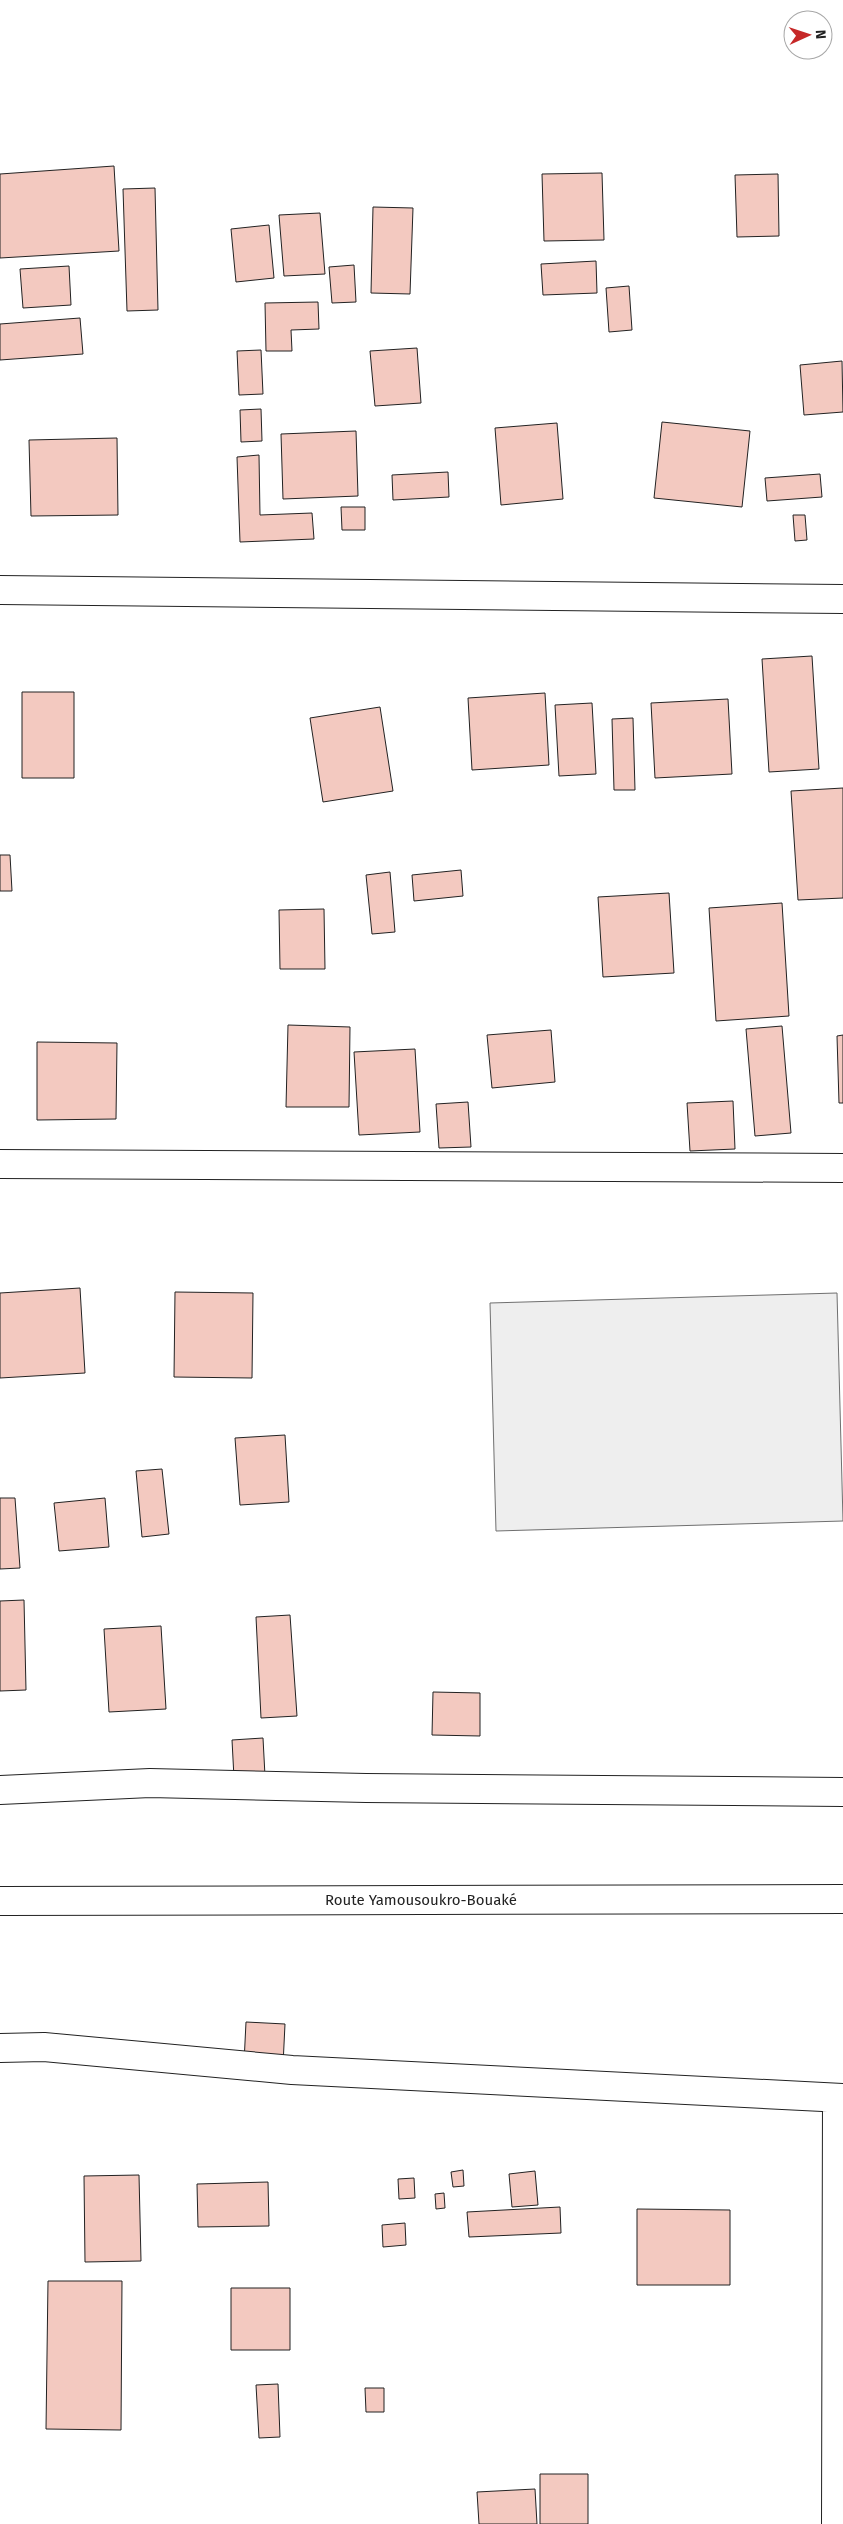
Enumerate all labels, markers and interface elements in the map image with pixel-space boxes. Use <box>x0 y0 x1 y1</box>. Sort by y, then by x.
north arrow <box>783 10 833 60</box>
text: N <box>812 29 829 39</box>
street label: Route Yamousoukro-Bouaké <box>325 1891 517 1909</box>

